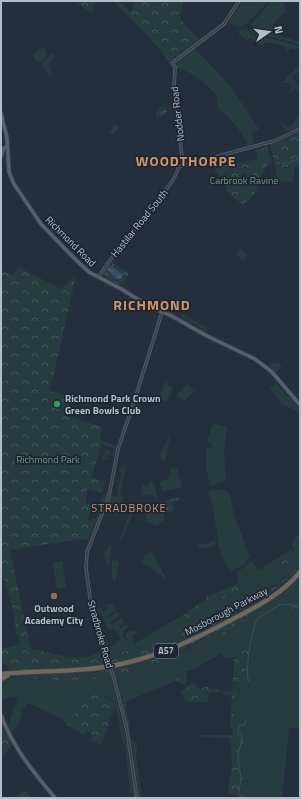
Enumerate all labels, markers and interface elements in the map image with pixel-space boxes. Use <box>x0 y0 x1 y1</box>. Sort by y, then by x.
north arrow <box>249 12 289 52</box>
text: N <box>270 24 287 35</box>
street label: Nodder Road <box>167 86 188 142</box>
district label: WOODTHORPE <box>136 150 236 171</box>
park label: Carbrook Ravine <box>210 173 278 188</box>
street label: Hastilar Road South <box>107 186 172 261</box>
street label: Richmond Road <box>42 213 99 270</box>
district label: RICHMOND <box>113 294 191 315</box>
place label: Richmond Park Crown Green Bowls Club <box>65 391 160 418</box>
marker: Richmond Park Crown Green Bowls Club <box>52 399 62 409</box>
park label: Richmond Park <box>16 452 80 467</box>
district label: STRADBROKE <box>91 500 167 516</box>
street label: Mosborough Parkway <box>182 583 271 640</box>
marker: Outwood Academy City <box>49 591 59 601</box>
street label: Stradbroke Road <box>84 598 117 670</box>
place label: Outwood Academy City <box>25 601 83 628</box>
road number: A57 <box>154 644 178 658</box>

